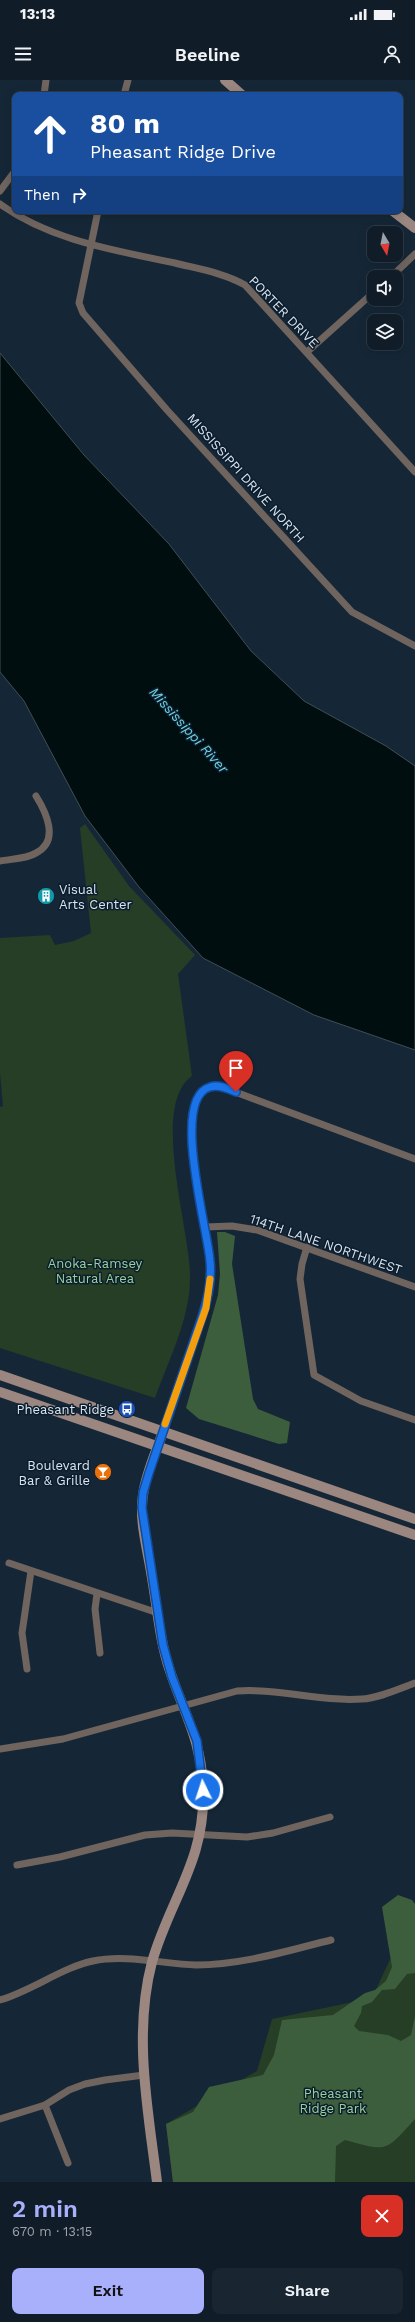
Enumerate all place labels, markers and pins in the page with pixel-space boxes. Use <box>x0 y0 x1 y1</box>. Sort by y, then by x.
place label: Visual Arts Center <box>59 882 132 912</box>
building icon: Visual Arts Center <box>36 886 56 906</box>
pin <box>219 1051 253 1092</box>
bus stop icon: Pheasant Ridge <box>117 1399 137 1419</box>
place label: Pheasant Ridge <box>17 1402 114 1417</box>
place label: Boulevard Bar & Grille <box>19 1458 90 1488</box>
bar icon: Boulevard Bar & Grille <box>93 1462 113 1482</box>

